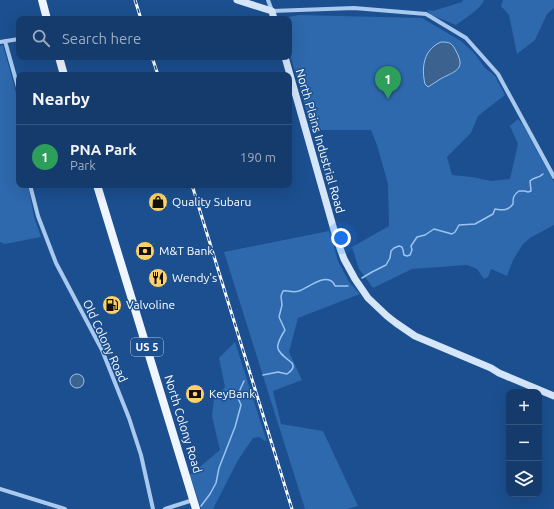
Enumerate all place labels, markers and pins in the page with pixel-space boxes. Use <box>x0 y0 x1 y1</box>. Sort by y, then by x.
pin: 1 <box>375 66 401 99</box>
shop icon: Quality Subaru <box>147 191 169 213</box>
place label: Quality Subaru <box>172 195 251 208</box>
bank icon: M&T Bank <box>134 240 156 262</box>
place label: M&T Bank <box>159 244 213 257</box>
restaurant icon: Wendy's <box>147 267 169 289</box>
place label: Wendy's <box>172 271 217 284</box>
fuel station icon: Valvoline <box>101 294 123 316</box>
place label: Valvoline <box>126 298 175 311</box>
bank icon: KeyBank <box>184 383 206 405</box>
place label: KeyBank <box>209 387 255 400</box>

